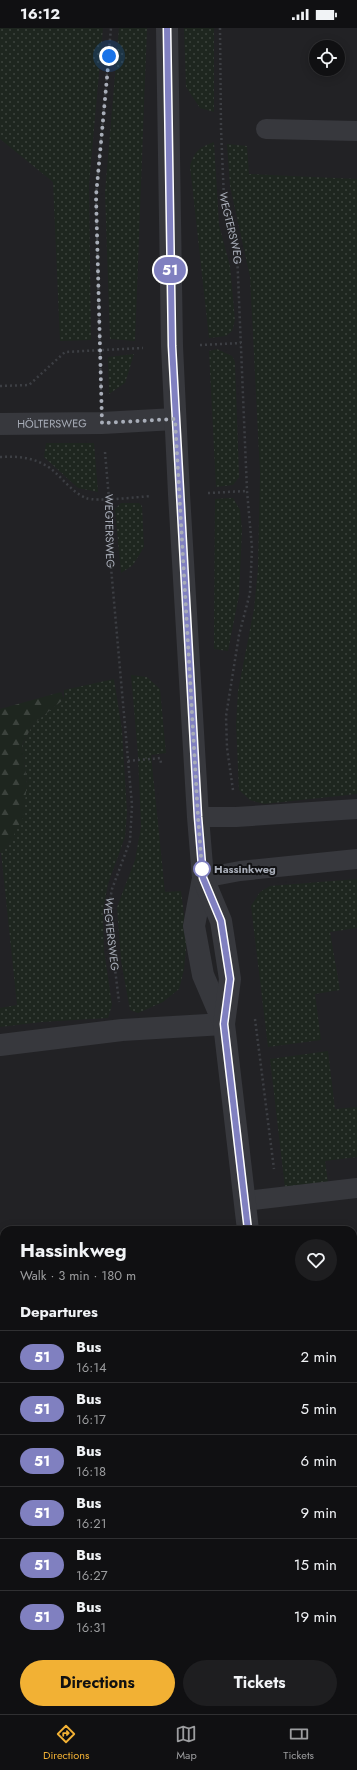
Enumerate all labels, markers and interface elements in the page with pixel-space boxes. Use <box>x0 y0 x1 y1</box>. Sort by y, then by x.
text: 16:12 <box>20 3 60 25</box>
map controls <box>309 40 345 76</box>
button: locate <box>309 40 345 76</box>
your location <box>99 46 119 66</box>
street label: WEGTERSWEG <box>216 192 246 265</box>
line badge: 51 <box>152 257 188 283</box>
text: 51 <box>162 260 178 280</box>
street label: HÖLTERSWEG <box>17 415 87 432</box>
street label: WEGTERSWEG <box>101 494 119 569</box>
marker: Hassinkweg <box>193 860 211 878</box>
place label: Hassinkweg <box>214 861 276 877</box>
street label: WEGTERSWEG <box>100 896 123 972</box>
text: Hassinkweg <box>20 1237 127 1264</box>
button: heart <box>295 1239 337 1281</box>
text: Walk · 3 min · 180 m <box>20 1266 136 1285</box>
text: Departures <box>20 1301 98 1323</box>
text: Bus <box>76 1336 101 1358</box>
text: 2 min <box>300 1346 337 1368</box>
text: 51 <box>34 1347 50 1367</box>
text: 16:14 <box>76 1358 107 1377</box>
text: Bus <box>76 1388 101 1410</box>
text: 5 min <box>301 1398 337 1420</box>
text: 51 <box>34 1399 50 1419</box>
text: 16:17 <box>76 1410 106 1429</box>
text: Bus <box>76 1440 101 1462</box>
text: 6 min <box>300 1450 337 1472</box>
text: 51 <box>34 1451 50 1471</box>
text: 16:18 <box>76 1462 106 1481</box>
text: Bus <box>76 1492 101 1514</box>
text: 9 min <box>300 1502 337 1524</box>
text: 51 <box>34 1503 50 1523</box>
text: 16:21 <box>76 1514 107 1533</box>
text: Bus <box>76 1544 101 1566</box>
text: 15 min <box>294 1554 337 1576</box>
text: 51 <box>34 1555 50 1575</box>
text: 16:27 <box>76 1566 107 1585</box>
text: Bus <box>76 1596 101 1618</box>
text: 19 min <box>294 1606 337 1628</box>
text: 51 <box>34 1607 50 1627</box>
text: 16:31 <box>76 1618 106 1637</box>
button: Directions <box>20 1660 175 1706</box>
button: Tickets <box>183 1660 337 1706</box>
tab: Directions <box>43 1723 90 1763</box>
tab: Map <box>175 1723 197 1763</box>
tab: Tickets <box>283 1723 314 1763</box>

